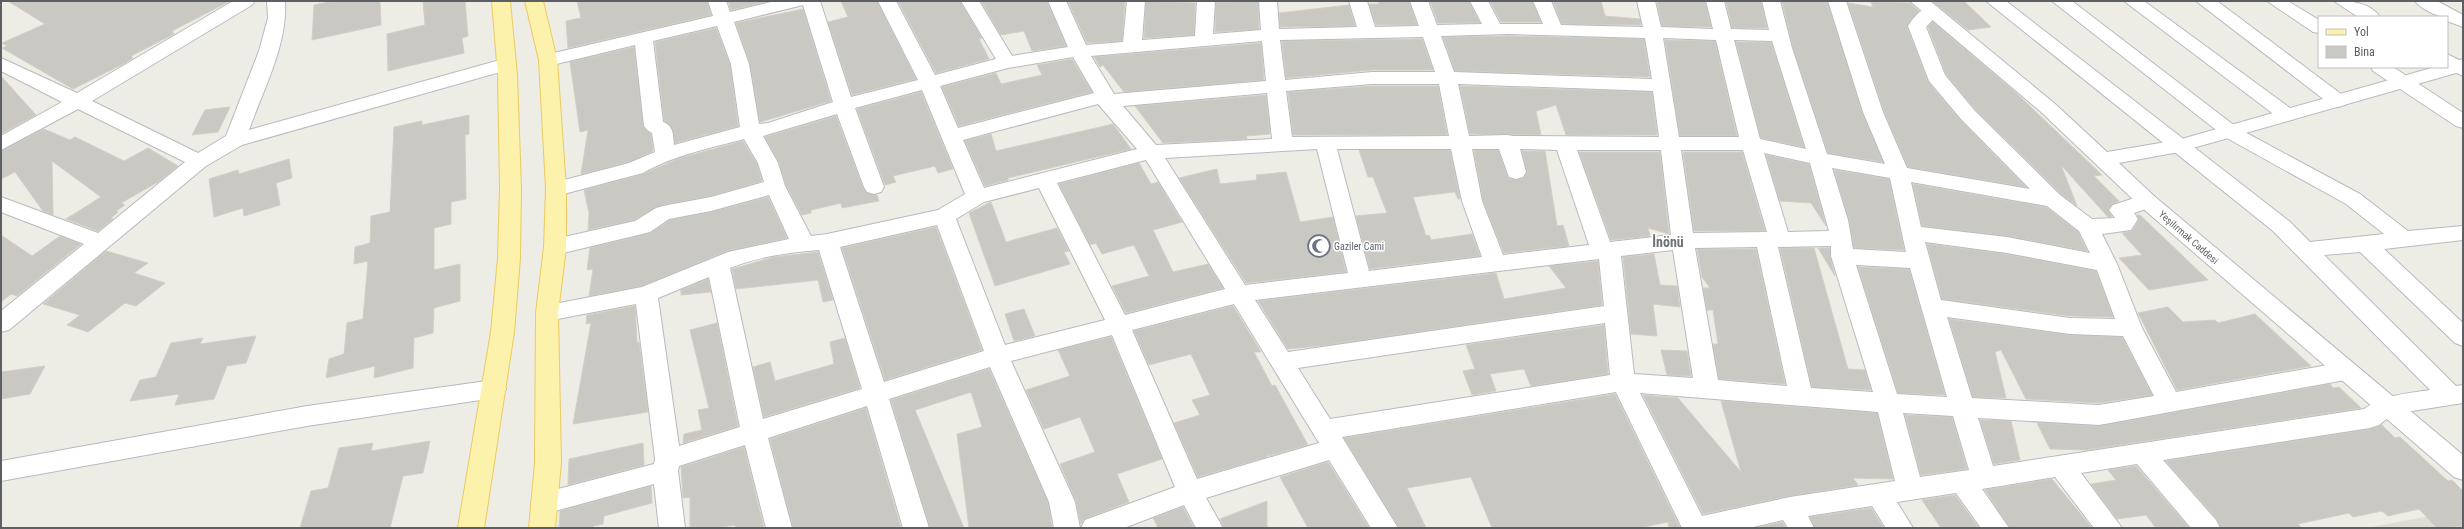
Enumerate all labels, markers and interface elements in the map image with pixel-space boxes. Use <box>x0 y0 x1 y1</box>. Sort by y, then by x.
legend <box>2318 16 2448 68</box>
text: Yol <box>2354 25 2369 39</box>
text: Bina <box>2354 45 2375 59</box>
street label: Yeşilırmak Caddesi <box>2157 209 2221 266</box>
mosque icon: Gaziler Cami <box>1306 233 1332 259</box>
district label: İnönü <box>1652 234 1684 250</box>
place label: Gaziler Cami <box>1334 241 1384 252</box>

